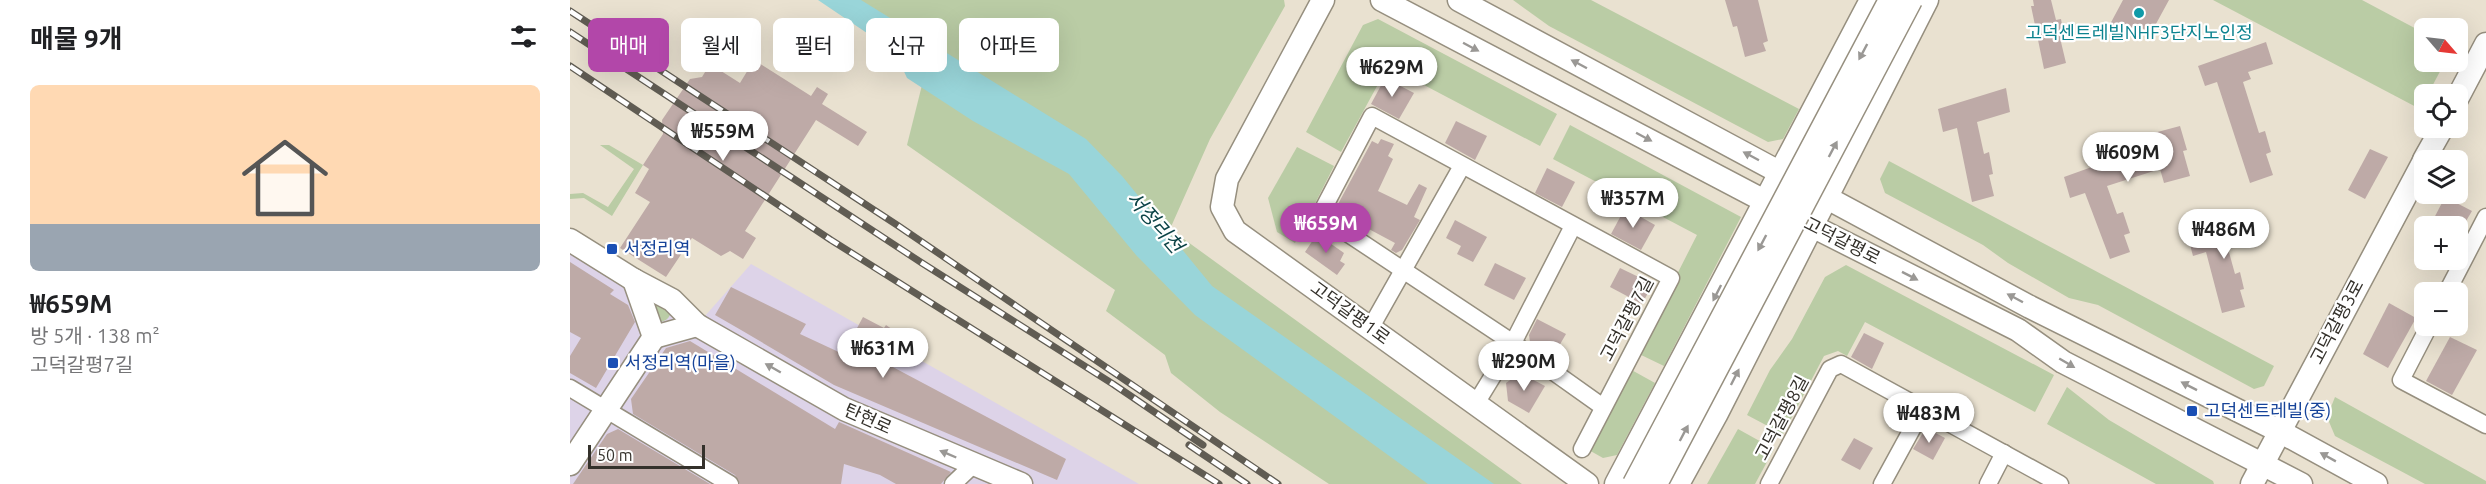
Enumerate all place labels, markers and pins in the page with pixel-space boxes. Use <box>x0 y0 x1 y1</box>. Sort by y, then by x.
marker: 고덕센트레빌NHF3단지노인정 <box>2132 6 2146 20</box>
place label: 고덕센트레빌NHF3단지노인정 <box>2025 22 2253 42</box>
pin: ₩629M <box>1350 47 1434 98</box>
pin: ₩559M <box>681 111 765 162</box>
pin: ₩609M <box>2086 132 2170 183</box>
pin: ₩357M <box>1591 178 1675 229</box>
pin: ₩659M <box>1284 203 1368 254</box>
pin: ₩486M <box>2182 209 2266 260</box>
place label: 서정리역 <box>624 238 690 258</box>
marker: 서정리역 <box>605 242 619 256</box>
pin: ₩631M <box>841 328 925 379</box>
pin: ₩290M <box>1482 341 1566 392</box>
place label: 서정리역(마을) <box>625 352 736 373</box>
marker: 서정리역(마을) <box>606 356 620 370</box>
pin: ₩483M <box>1887 393 1971 444</box>
place label: 고덕센트레빌(중) <box>2204 400 2331 421</box>
marker: 고덕센트레빌(중) <box>2185 404 2199 418</box>

